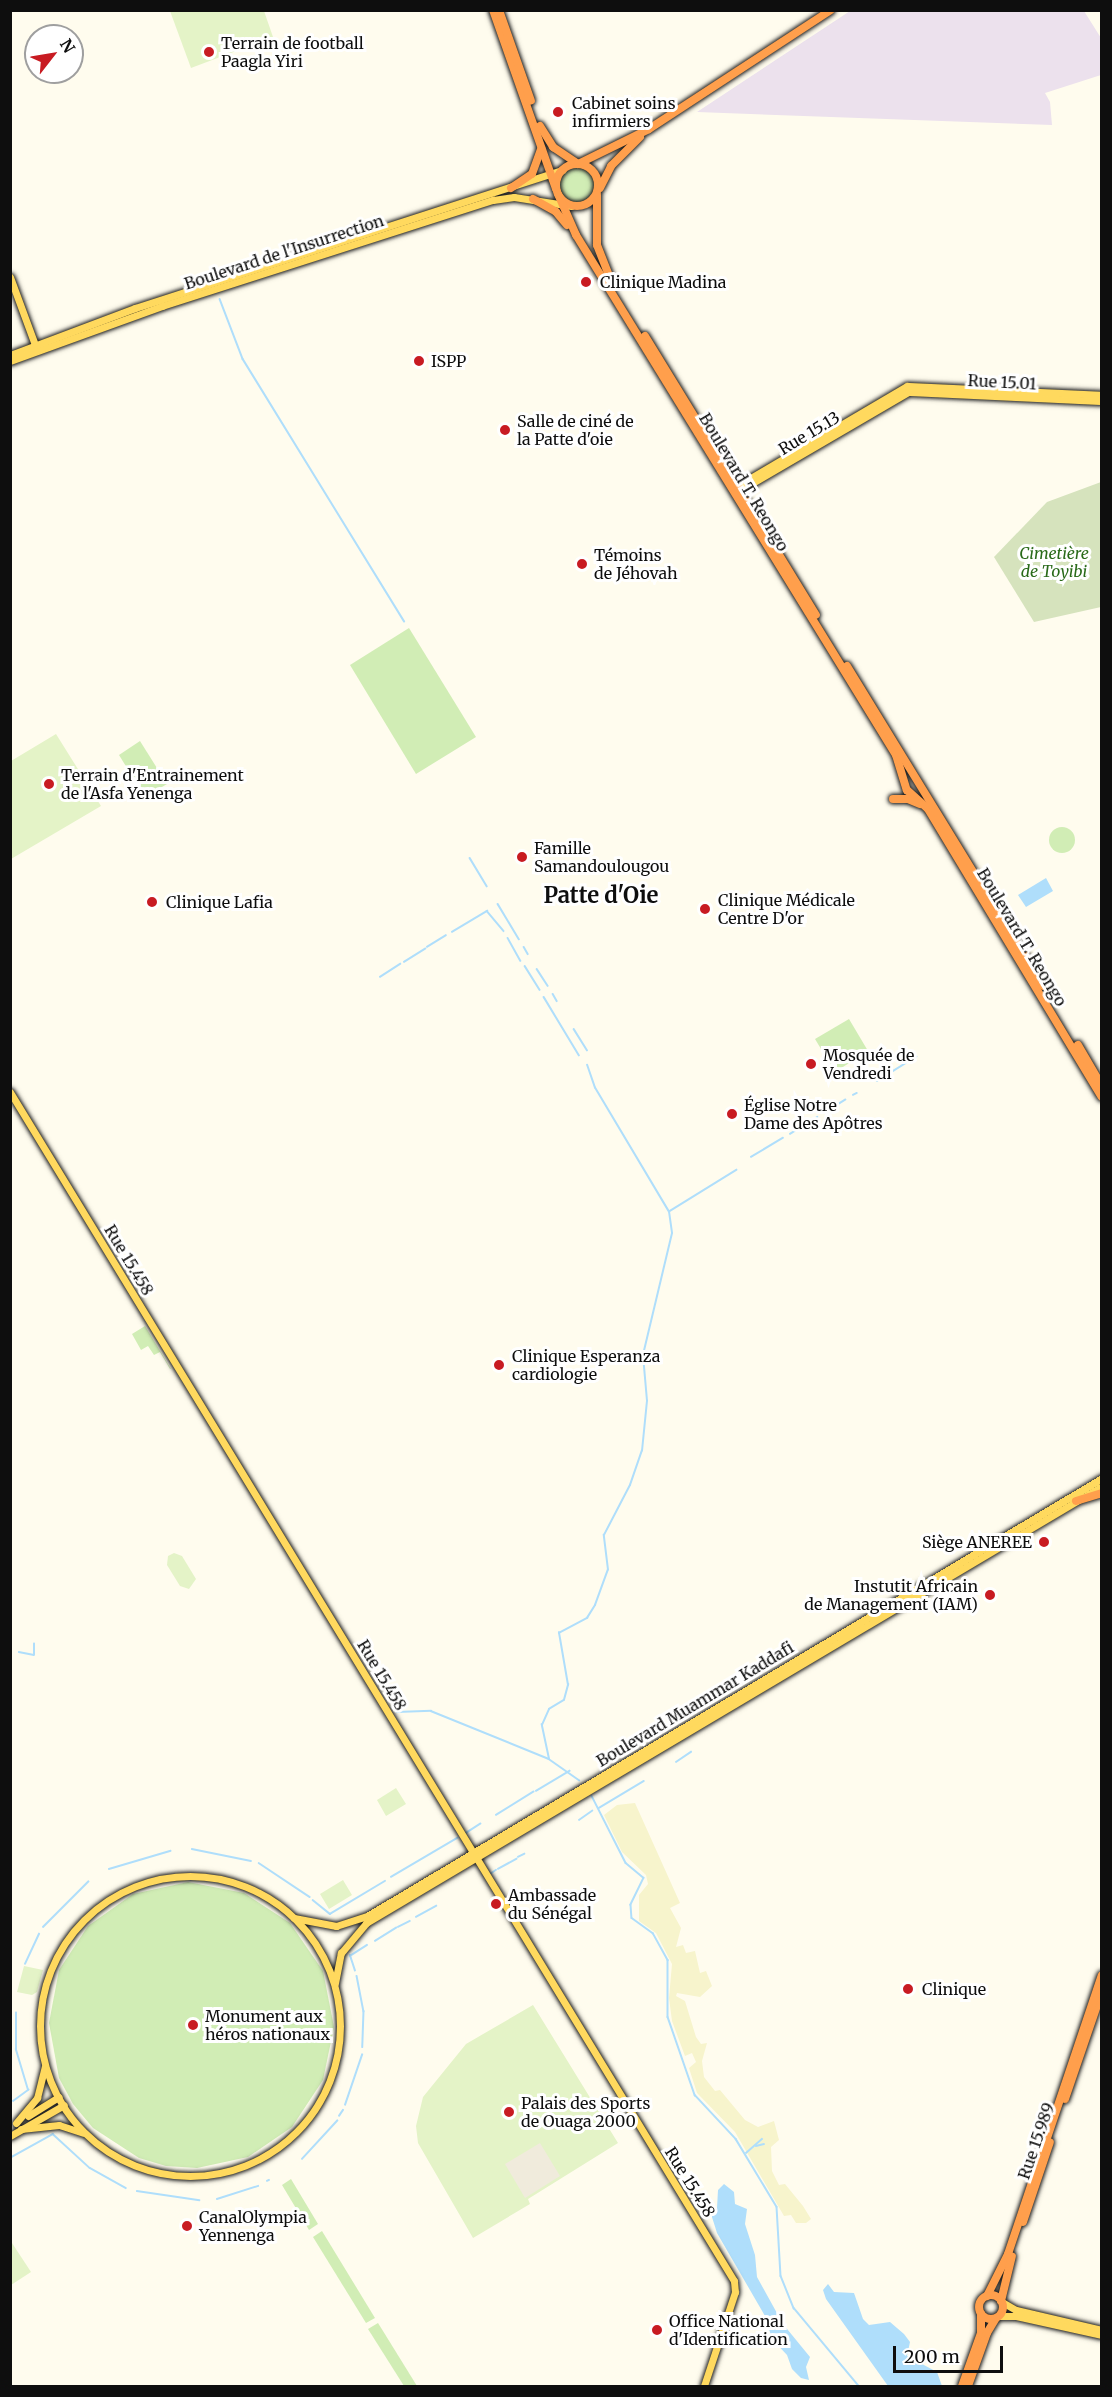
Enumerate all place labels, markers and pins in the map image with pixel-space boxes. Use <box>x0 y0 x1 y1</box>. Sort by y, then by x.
place label: Terrain de football Paagla Yiri <box>221 33 364 71</box>
marker: Terrain de football Paagla Yiri <box>202 45 216 59</box>
place label: Cabinet soins infirmiers <box>572 93 675 131</box>
marker: Cabinet soins infirmiers <box>549 103 567 121</box>
place label: Clinique Madina <box>600 272 726 292</box>
marker: Clinique Madina <box>577 273 595 291</box>
place label: ISPP <box>431 351 466 371</box>
marker: ISPP <box>412 354 426 368</box>
place label: Salle de ciné de la Patte d'oie <box>517 411 634 449</box>
marker: Salle de ciné de la Patte d'oie <box>498 423 512 437</box>
place label: Témoins de Jéhovah <box>594 545 678 583</box>
marker: Témoins de Jéhovah <box>575 557 589 571</box>
place label: Terrain d'Entrainement de l'Asfa Yenenga <box>61 765 244 803</box>
marker: Terrain d'Entrainement de l'Asfa Yenenga <box>42 777 56 791</box>
place label: Famille Samandoulougou <box>534 838 669 876</box>
marker: Famille Samandoulougou <box>515 850 529 864</box>
place label: Clinique Médicale Centre D'or <box>718 890 855 928</box>
place label: Clinique Lafia <box>166 892 273 912</box>
marker: Clinique Lafia <box>143 893 161 911</box>
marker: Clinique Médicale Centre D'or <box>696 900 714 918</box>
place label: Mosquée de Vendredi <box>823 1045 914 1083</box>
marker: Mosquée de Vendredi <box>804 1057 818 1071</box>
place label: Église Notre Dame des Apôtres <box>744 1095 883 1133</box>
marker: Église Notre Dame des Apôtres <box>725 1107 739 1121</box>
place label: Clinique Esperanza cardiologie <box>512 1346 660 1384</box>
marker: Clinique Esperanza cardiologie <box>490 1356 508 1374</box>
place label: Siège ANEREE <box>922 1532 1032 1552</box>
marker: Siège ANEREE <box>1037 1535 1051 1549</box>
place label: Instutit Africain de Management (IAM) <box>804 1576 978 1614</box>
marker: Instutit Africain de Management (IAM) <box>983 1588 997 1602</box>
place label: Ambassade du Sénégal <box>508 1885 596 1923</box>
marker: Ambassade du Sénégal <box>489 1897 503 1911</box>
place label: Clinique <box>922 1979 986 1999</box>
marker: Clinique <box>899 1980 917 1998</box>
place label: Monument aux héros nationaux <box>205 2006 330 2044</box>
marker: Monument aux héros nationaux <box>186 2018 200 2032</box>
place label: Palais des Sports de Ouaga 2000 <box>521 2093 650 2131</box>
marker: Palais des Sports de Ouaga 2000 <box>502 2105 516 2119</box>
place label: CanalOlympia Yennenga <box>199 2207 307 2245</box>
marker: CanalOlympia Yennenga <box>180 2219 194 2233</box>
place label: Office National d'Identification <box>669 2311 788 2349</box>
marker: Office National d'Identification <box>650 2323 664 2337</box>

